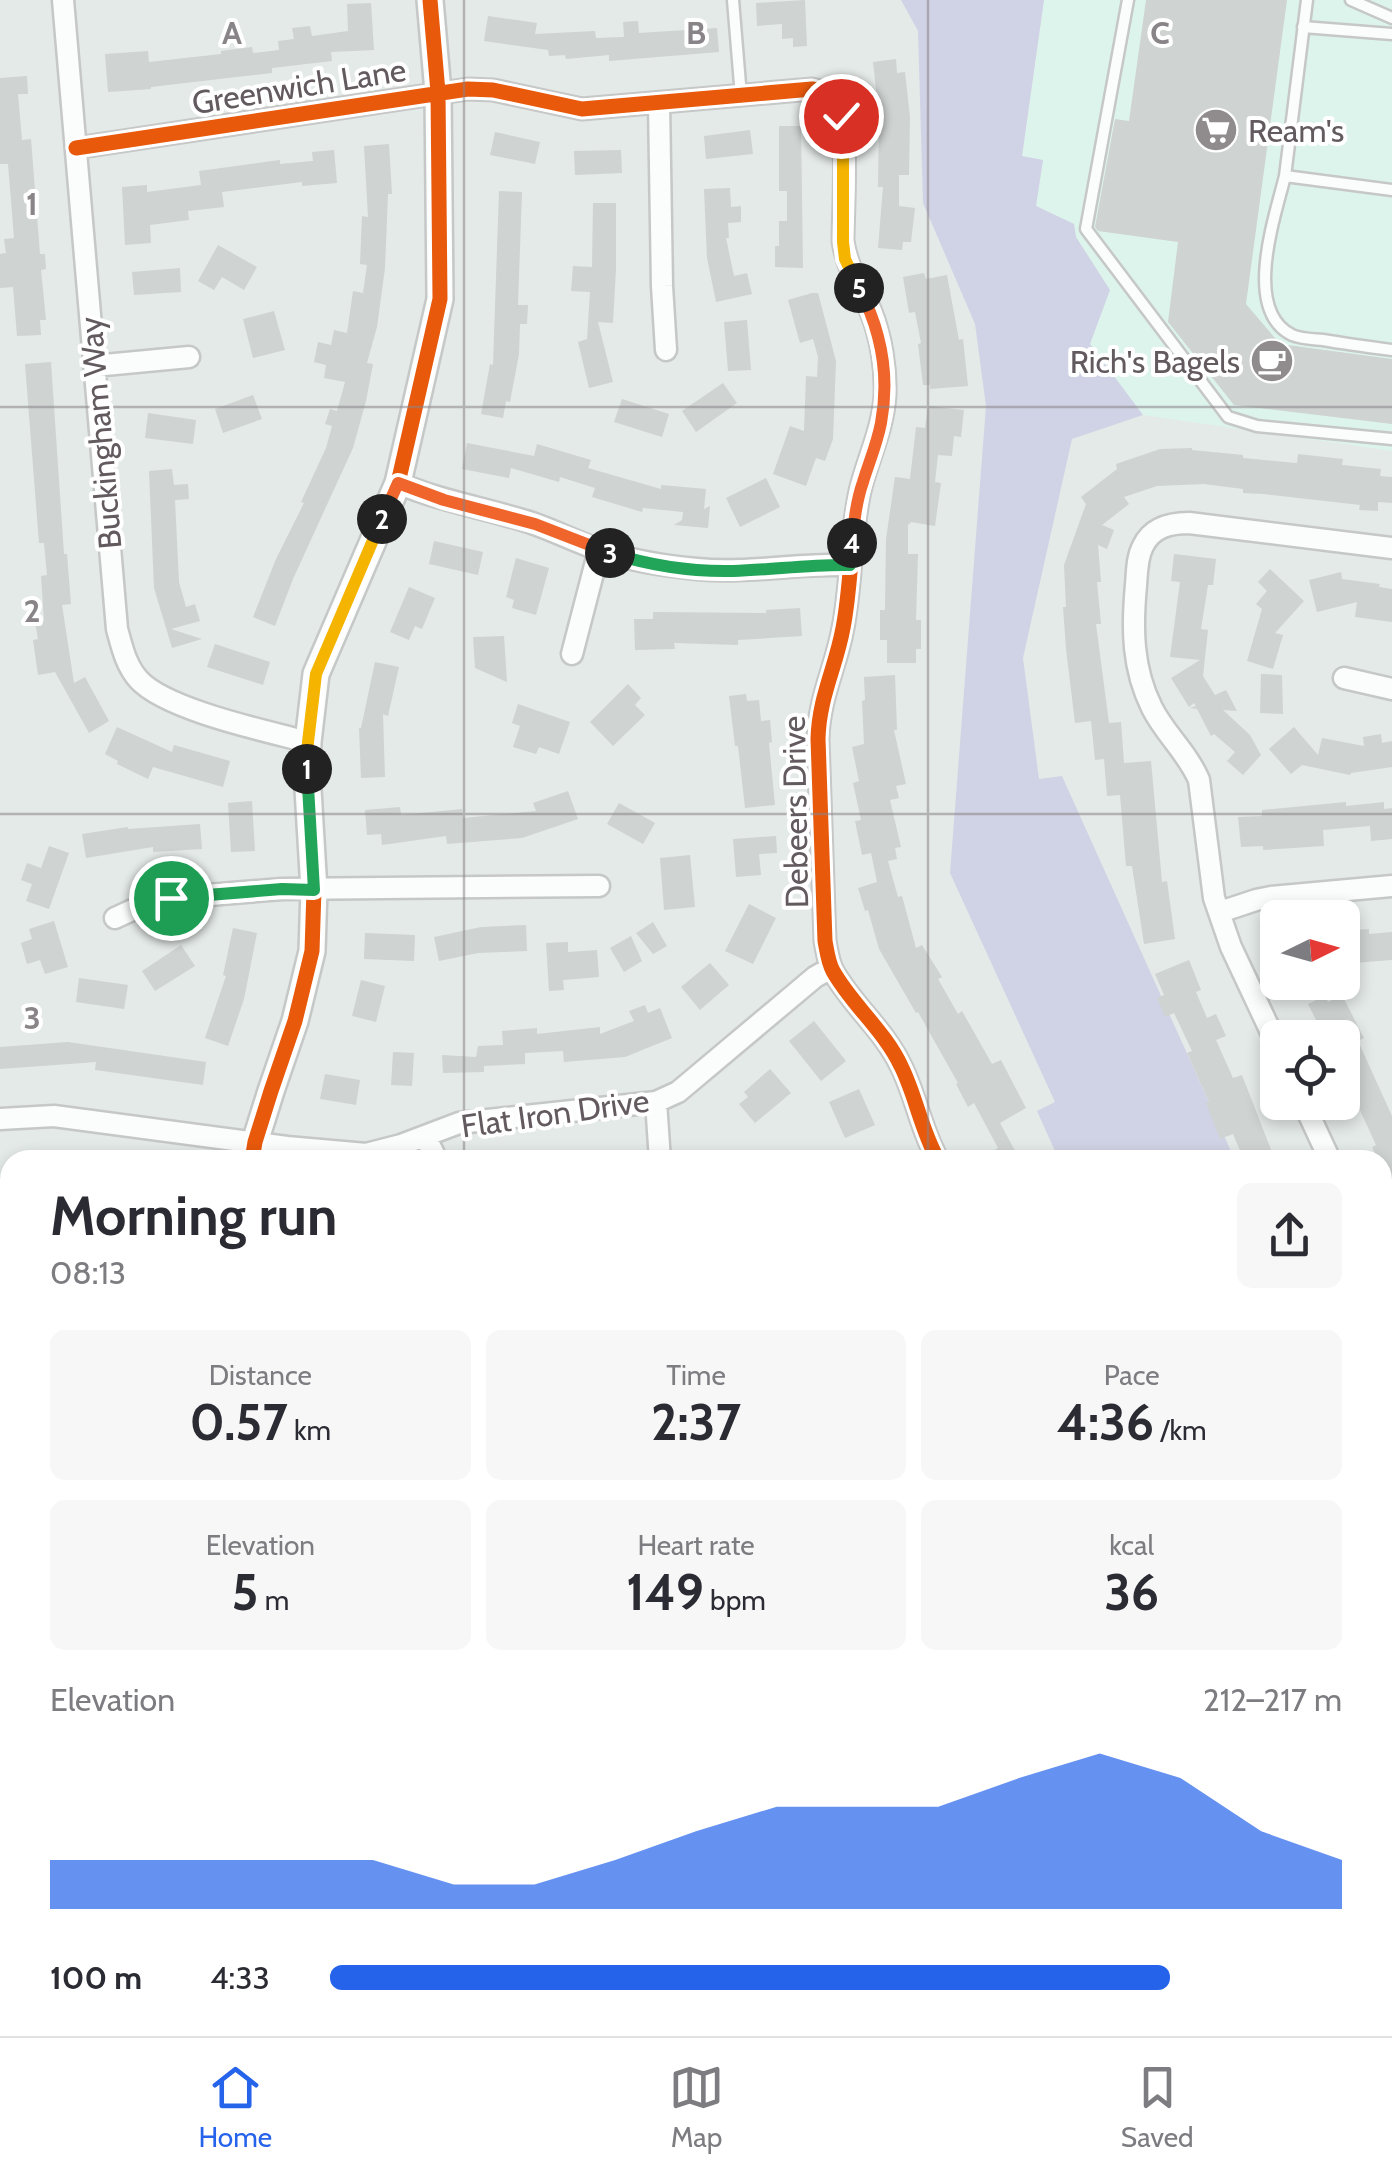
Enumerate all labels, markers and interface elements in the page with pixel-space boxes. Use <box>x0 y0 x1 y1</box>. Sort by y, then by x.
text: A <box>222 13 242 52</box>
text: B <box>686 13 706 52</box>
text: C <box>1150 13 1170 52</box>
street label: Greenwich Lane <box>189 50 409 122</box>
pin <box>799 74 884 159</box>
icon: check <box>814 89 869 144</box>
supermarket icon: Ream's <box>1193 107 1239 153</box>
place label: Ream's <box>1248 111 1344 150</box>
text: 1 <box>26 184 38 223</box>
pin: 5 <box>834 263 884 313</box>
text: 5 <box>851 271 867 305</box>
street label: Buckingham Way <box>70 315 130 551</box>
cafe icon: Rich's Bagels <box>1249 338 1295 384</box>
place label: Rich's Bagels <box>1070 342 1240 381</box>
pin: 2 <box>357 494 407 544</box>
text: 2 <box>375 502 389 536</box>
pin: 4 <box>827 518 877 568</box>
text: 4 <box>843 526 861 560</box>
pin: 3 <box>585 528 635 578</box>
text: 3 <box>602 536 618 570</box>
text: 2 <box>24 591 40 630</box>
street label: Debeers Drive <box>774 716 816 908</box>
pin: 1 <box>282 744 332 794</box>
text: 1 <box>302 752 312 786</box>
pin <box>129 856 214 941</box>
icon: arrive <box>144 871 199 926</box>
north arrow <box>1260 900 1360 1000</box>
map controls <box>1260 900 1360 1120</box>
text: 3 <box>23 998 41 1037</box>
button: locate <box>1260 1020 1360 1120</box>
street label: Flat Iron Drive <box>459 1081 651 1145</box>
text: Morning run <box>50 1182 337 1249</box>
button: share <box>1237 1183 1342 1288</box>
text: 08:13 <box>50 1253 126 1292</box>
text: Distance <box>209 1358 312 1392</box>
text: Time <box>666 1358 726 1392</box>
text: Pace <box>1104 1358 1160 1392</box>
text: 0.57 <box>190 1392 288 1453</box>
text: 2:37 <box>651 1392 741 1453</box>
text: 4:36 <box>1057 1392 1154 1453</box>
text: km <box>288 1413 331 1447</box>
text: /km <box>1154 1413 1206 1447</box>
text: Elevation <box>206 1528 315 1562</box>
text: Heart rate <box>637 1528 755 1562</box>
text: kcal <box>1109 1528 1154 1562</box>
text: 5 <box>231 1562 258 1623</box>
text: 149 <box>626 1562 704 1623</box>
text: 36 <box>1104 1562 1159 1623</box>
text: m <box>258 1583 289 1617</box>
text: bpm <box>704 1583 766 1617</box>
text: Elevation <box>50 1680 175 1719</box>
text: 212–217 m <box>1203 1680 1342 1719</box>
text: 100 m <box>50 1958 142 1997</box>
text: 4:33 <box>210 1958 270 1997</box>
tab: Home <box>198 2060 272 2154</box>
tab: Map <box>669 2060 724 2154</box>
tab: Saved <box>1121 2060 1194 2154</box>

